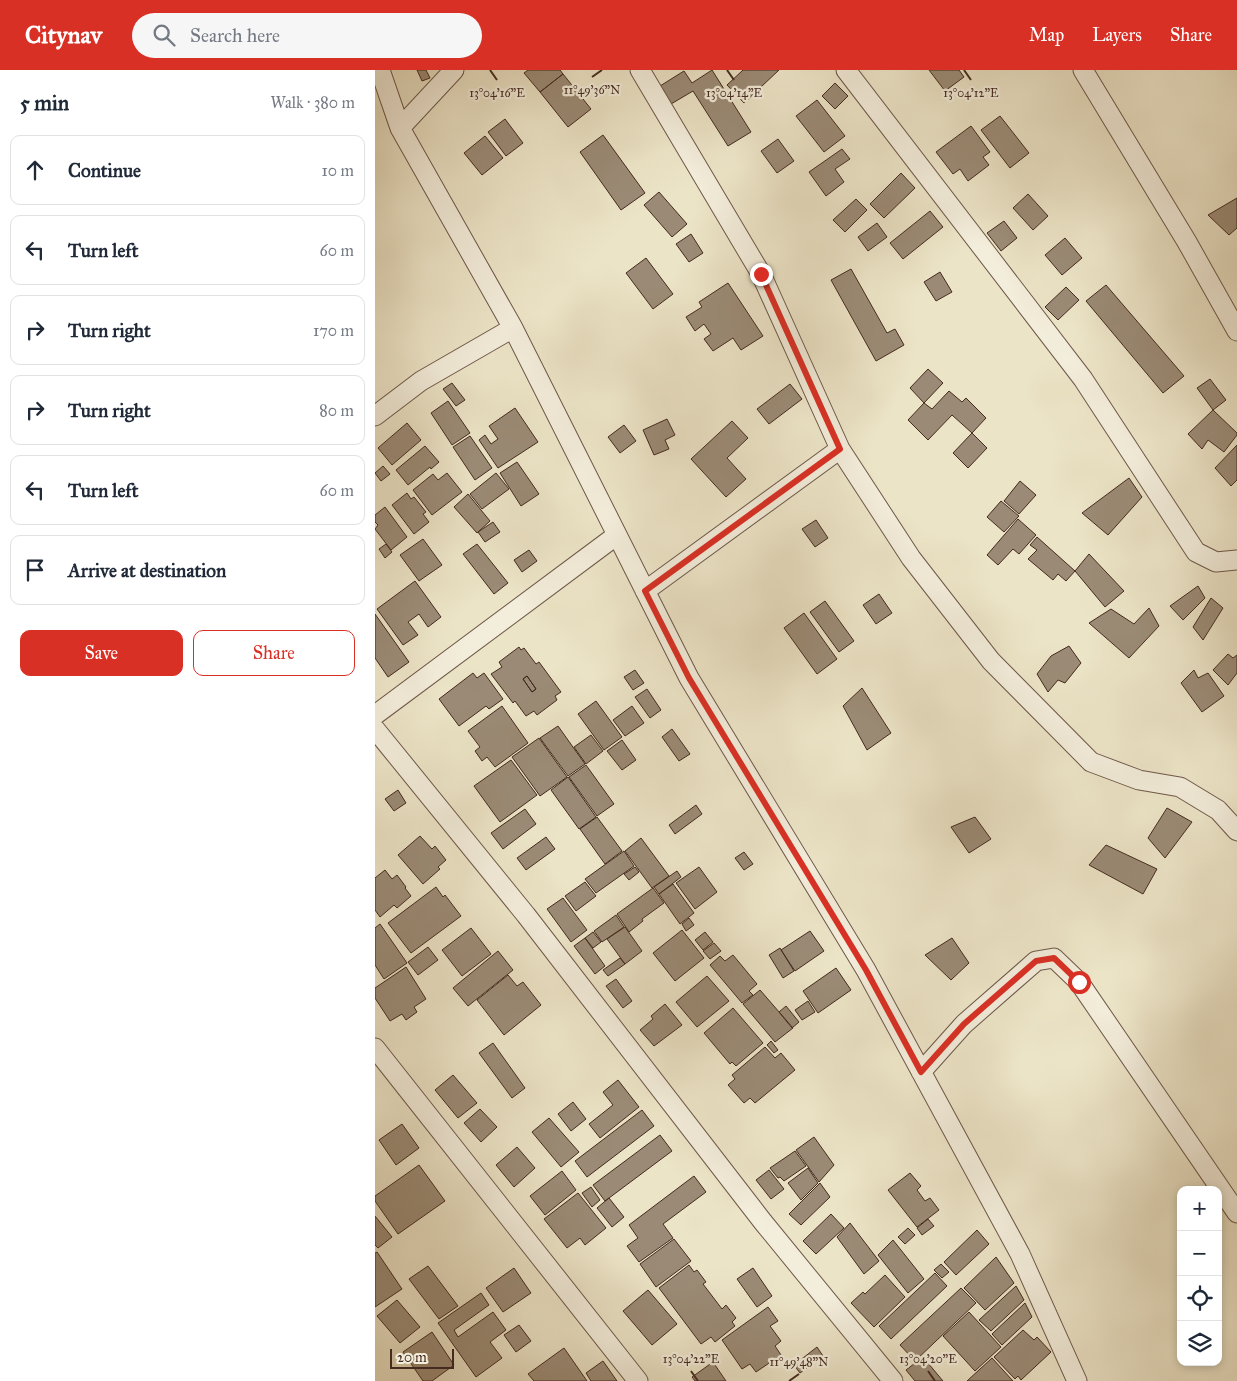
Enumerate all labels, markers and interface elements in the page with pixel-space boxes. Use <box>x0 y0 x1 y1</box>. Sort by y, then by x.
search box <box>132 13 482 58</box>
text: Citynav <box>25 20 102 50</box>
icon: search <box>150 21 178 49</box>
text: Search here <box>190 24 280 47</box>
text: Map <box>1029 24 1064 46</box>
text: Layers <box>1092 24 1142 46</box>
text: Share <box>1170 24 1212 46</box>
text: 11°49'36"N <box>564 83 620 97</box>
text: 13°04'16"E <box>469 86 525 100</box>
text: 13°04'14"E <box>706 86 762 100</box>
text: 13°04'12"E <box>943 86 999 100</box>
text: 5 min <box>20 90 69 116</box>
text: Walk · 380 m <box>271 93 355 112</box>
icon: ahead <box>21 156 49 184</box>
text: Continue <box>68 159 141 182</box>
text: 10 m <box>322 161 354 180</box>
icon: left <box>21 236 49 264</box>
text: Turn left <box>68 239 138 262</box>
text: 60 m <box>320 241 354 260</box>
route end <box>750 263 773 286</box>
icon: right <box>21 316 49 344</box>
text: Turn right <box>68 319 151 342</box>
text: 170 m <box>313 321 354 340</box>
icon: right <box>21 396 49 424</box>
text: Turn right <box>68 399 151 422</box>
text: 80 m <box>319 401 354 420</box>
icon: left <box>21 476 49 504</box>
text: Turn left <box>68 479 138 502</box>
text: 60 m <box>320 481 354 500</box>
icon: arrive <box>21 556 49 584</box>
text: Arrive at destination <box>68 559 226 582</box>
button: Save <box>20 630 183 676</box>
button: Share <box>193 630 355 676</box>
route start <box>1068 971 1091 994</box>
map controls <box>1177 1186 1222 1366</box>
button: + <box>1177 1186 1222 1231</box>
button: − <box>1177 1231 1222 1276</box>
button: locate <box>1177 1276 1222 1321</box>
button: layers <box>1177 1321 1222 1366</box>
scale bar <box>390 1346 454 1369</box>
text: 20 m <box>397 1349 427 1366</box>
text: 13°04'22"E <box>663 1352 720 1366</box>
text: 13°04'20"E <box>899 1352 957 1366</box>
text: 11°49'48"N <box>770 1355 828 1369</box>

